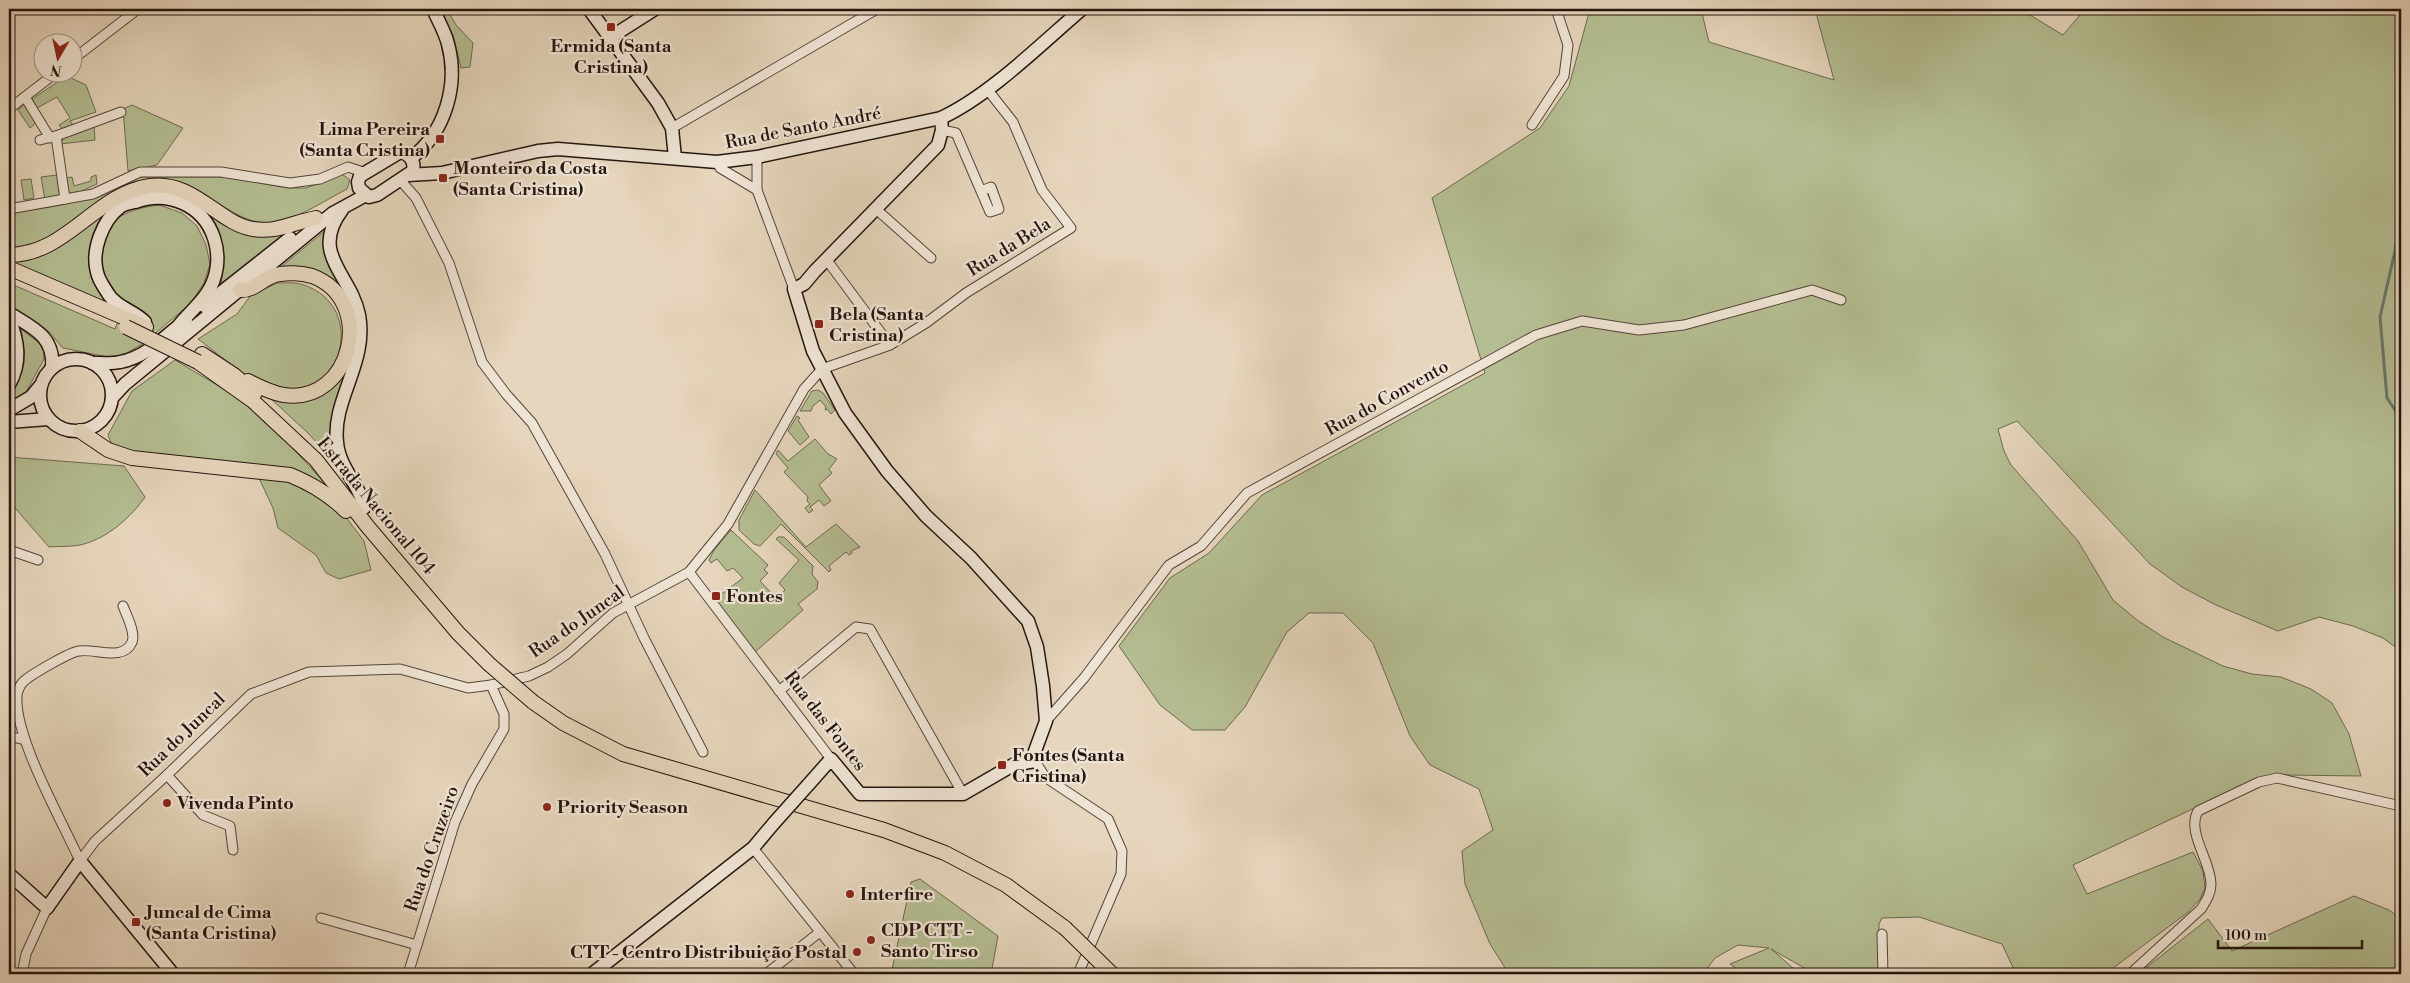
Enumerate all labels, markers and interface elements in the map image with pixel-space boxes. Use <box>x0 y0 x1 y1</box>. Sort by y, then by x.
marker: Ermida (Santa Cristina) <box>605 21 617 33</box>
north arrow <box>32 32 82 82</box>
place label: Ermida (Santa Cristina) <box>550 35 672 79</box>
text: N <box>49 60 63 80</box>
street label: Rua de Santo André <box>723 102 883 154</box>
place label: Lima Pereira (Santa Cristina) <box>300 118 430 162</box>
marker: Lima Pereira (Santa Cristina) <box>434 133 446 145</box>
place label: Monteiro da Costa (Santa Cristina) <box>453 157 608 201</box>
marker: Monteiro da Costa (Santa Cristina) <box>437 172 449 184</box>
street label: Rua da Bela <box>963 212 1056 282</box>
place label: Bela (Santa Cristina) <box>829 303 924 347</box>
marker: Bela (Santa Cristina) <box>813 318 825 330</box>
street label: Rua do Convento <box>1321 355 1453 441</box>
street label: Estrada Nacional 104 <box>312 432 441 580</box>
street label: Rua do Juncal <box>525 580 630 663</box>
place label: Fontes <box>726 585 783 608</box>
marker: Fontes <box>710 590 722 602</box>
street label: Rua das Fontes <box>779 666 871 776</box>
street label: Rua do Juncal <box>134 687 231 782</box>
place label: Fontes (Santa Cristina) <box>1012 744 1125 788</box>
marker: Fontes (Santa Cristina) <box>996 759 1008 771</box>
street label: Rua do Cruzeiro <box>400 783 464 915</box>
place label: Vivenda Pinto <box>176 792 294 815</box>
place label: Priority Season <box>557 796 688 819</box>
marker: Vivenda Pinto <box>161 797 173 809</box>
marker: Priority Season <box>541 801 553 813</box>
place label: Interfire <box>860 883 933 906</box>
marker: Interfire <box>844 888 856 900</box>
place label: Juncal de Cima (Santa Cristina) <box>143 901 277 945</box>
marker: Juncal de Cima (Santa Cristina) <box>130 916 142 928</box>
scale bar <box>2218 918 2361 950</box>
place label: CDP CTT - Santo Tirso <box>881 919 978 963</box>
text: 100 m <box>2225 926 2267 945</box>
marker: CDP CTT - Santo Tirso <box>865 934 877 946</box>
place label: CTT - Centro Distribuição Postal <box>570 941 847 964</box>
marker: CTT - Centro Distribuição Postal <box>851 946 863 958</box>

